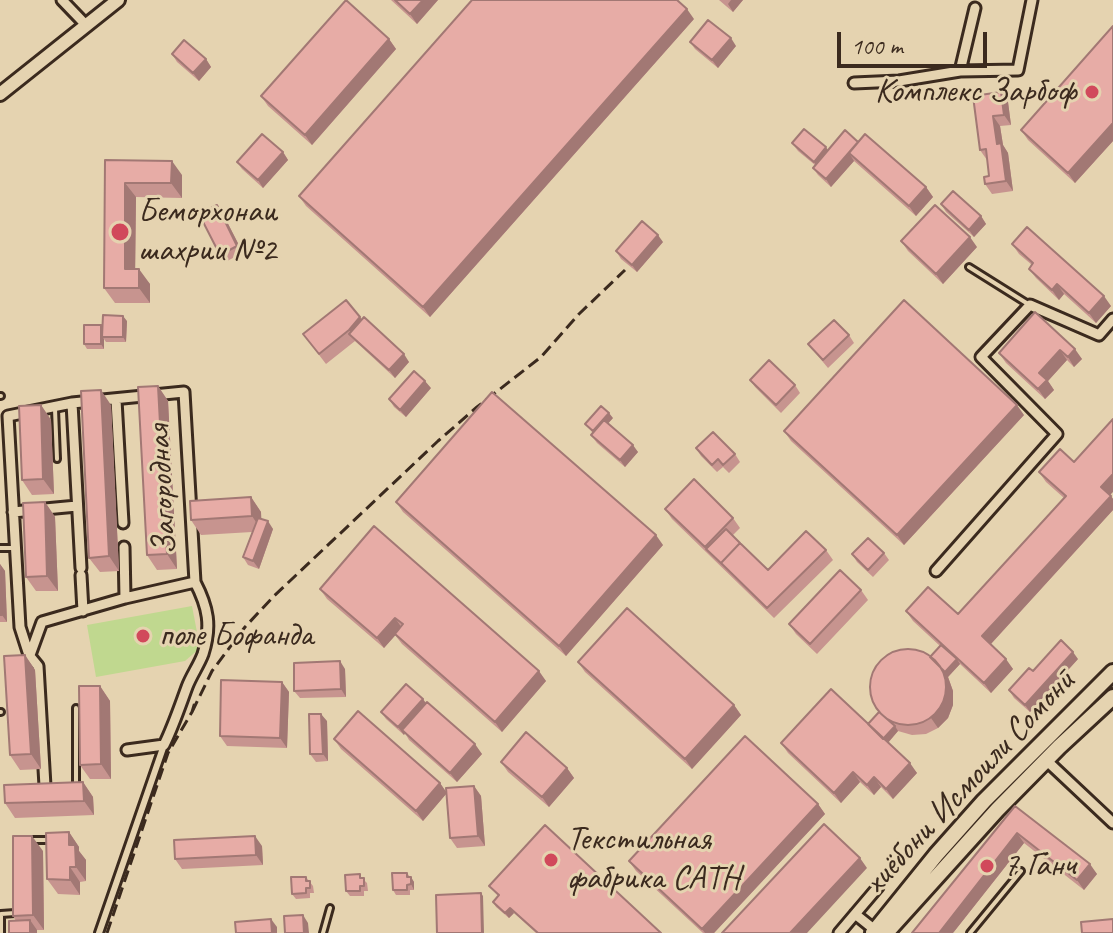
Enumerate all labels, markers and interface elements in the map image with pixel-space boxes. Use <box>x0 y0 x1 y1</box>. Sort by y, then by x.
scale bar <box>841 16 991 66</box>
text: 100 m <box>851 31 903 61</box>
place label: Комплекс Зарбоф <box>875 72 1076 112</box>
marker: Комплекс Зарбоф <box>1083 83 1101 101</box>
place label: Беморхонаи шахрии №2 <box>138 192 277 272</box>
marker: Беморхонаи шахрии №2 <box>109 221 131 243</box>
street label: Загородная <box>139 424 187 556</box>
place label: поле Бофанда <box>159 616 313 656</box>
marker: поле Бофанда <box>134 627 152 645</box>
street label: хиёбони Исмоили Сомонӣ <box>855 661 1085 903</box>
place label: Текстильная фабрика САТН <box>567 820 740 900</box>
place label: 7 Ганч <box>1003 846 1076 886</box>
marker: Текстильная фабрика САТН <box>542 851 560 869</box>
marker: 7 Ганч <box>978 857 996 875</box>

